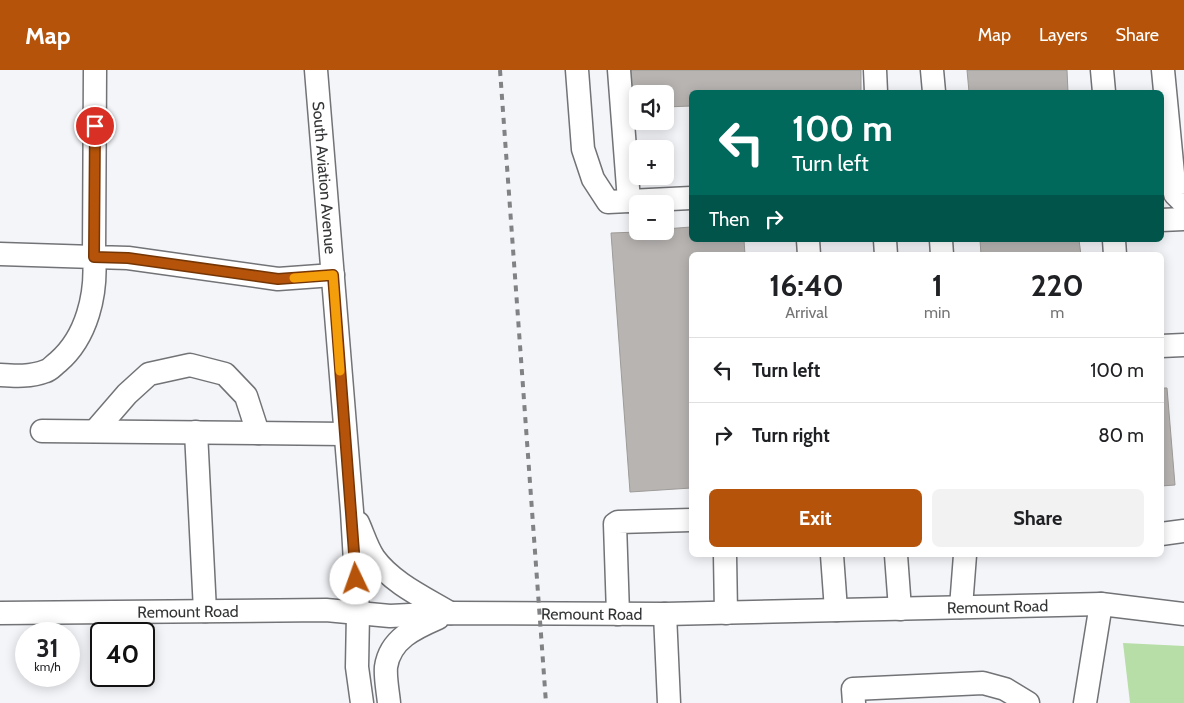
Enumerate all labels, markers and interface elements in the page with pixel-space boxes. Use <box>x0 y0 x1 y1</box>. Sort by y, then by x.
text: Map <box>25 21 71 50</box>
text: Map <box>978 24 1011 46</box>
text: Layers <box>1039 24 1088 46</box>
text: Share <box>1116 24 1159 46</box>
map controls <box>629 85 674 240</box>
button: sound <box>629 85 674 130</box>
street label: South Aviation Avenue <box>309 100 340 255</box>
pin <box>74 105 116 147</box>
text: 100 m <box>792 107 893 150</box>
icon: left <box>709 110 774 175</box>
icon: arrive <box>81 112 109 140</box>
button: + <box>629 140 674 185</box>
text: Turn left <box>792 150 869 177</box>
button: − <box>629 195 674 240</box>
icon: right <box>760 205 788 233</box>
text: Then <box>709 208 750 231</box>
text: 16:40 <box>769 267 844 304</box>
text: 1 <box>932 267 943 304</box>
text: 220 <box>1031 267 1084 304</box>
text: Arrival <box>785 303 828 322</box>
text: min <box>924 303 950 322</box>
text: m <box>1050 303 1064 322</box>
icon: left <box>709 356 737 384</box>
text: Turn left <box>752 359 820 382</box>
text: 100 m <box>1090 359 1144 382</box>
icon: right <box>709 421 737 449</box>
text: Turn right <box>752 424 830 447</box>
text: 80 m <box>1098 424 1144 447</box>
button: Exit <box>709 489 922 547</box>
button: Share <box>932 489 1144 547</box>
position arrow <box>329 552 381 604</box>
street label: Remount Road <box>947 596 1048 618</box>
street label: Remount Road <box>137 602 239 622</box>
street label: Remount Road <box>541 604 642 624</box>
speed limit sign: 40 <box>90 622 155 687</box>
text: 31 <box>36 633 59 663</box>
text: km/h <box>34 659 61 674</box>

